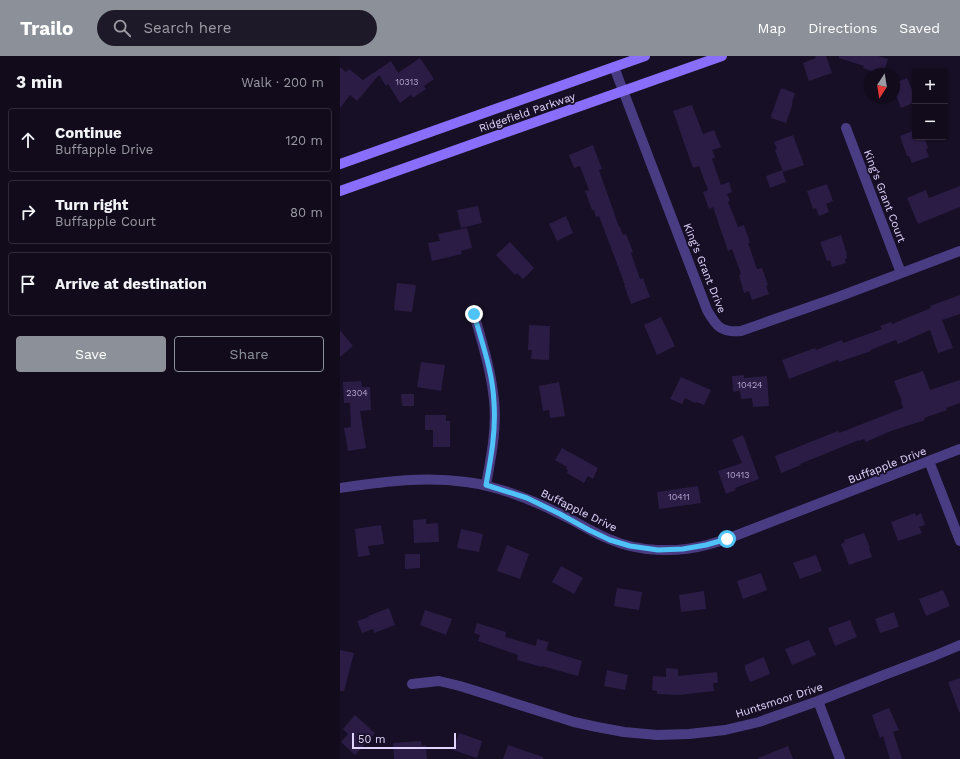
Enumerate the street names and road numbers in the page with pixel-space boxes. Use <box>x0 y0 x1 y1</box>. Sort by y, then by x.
street label: Ridgefield Parkway <box>477 90 577 135</box>
street label: King's Grant Court <box>861 148 908 245</box>
street label: King's Grant Drive <box>681 221 729 315</box>
street label: Buffapple Drive <box>846 445 928 486</box>
street label: Buffapple Drive <box>539 486 619 535</box>
street label: Huntsmoor Drive <box>734 680 824 721</box>

